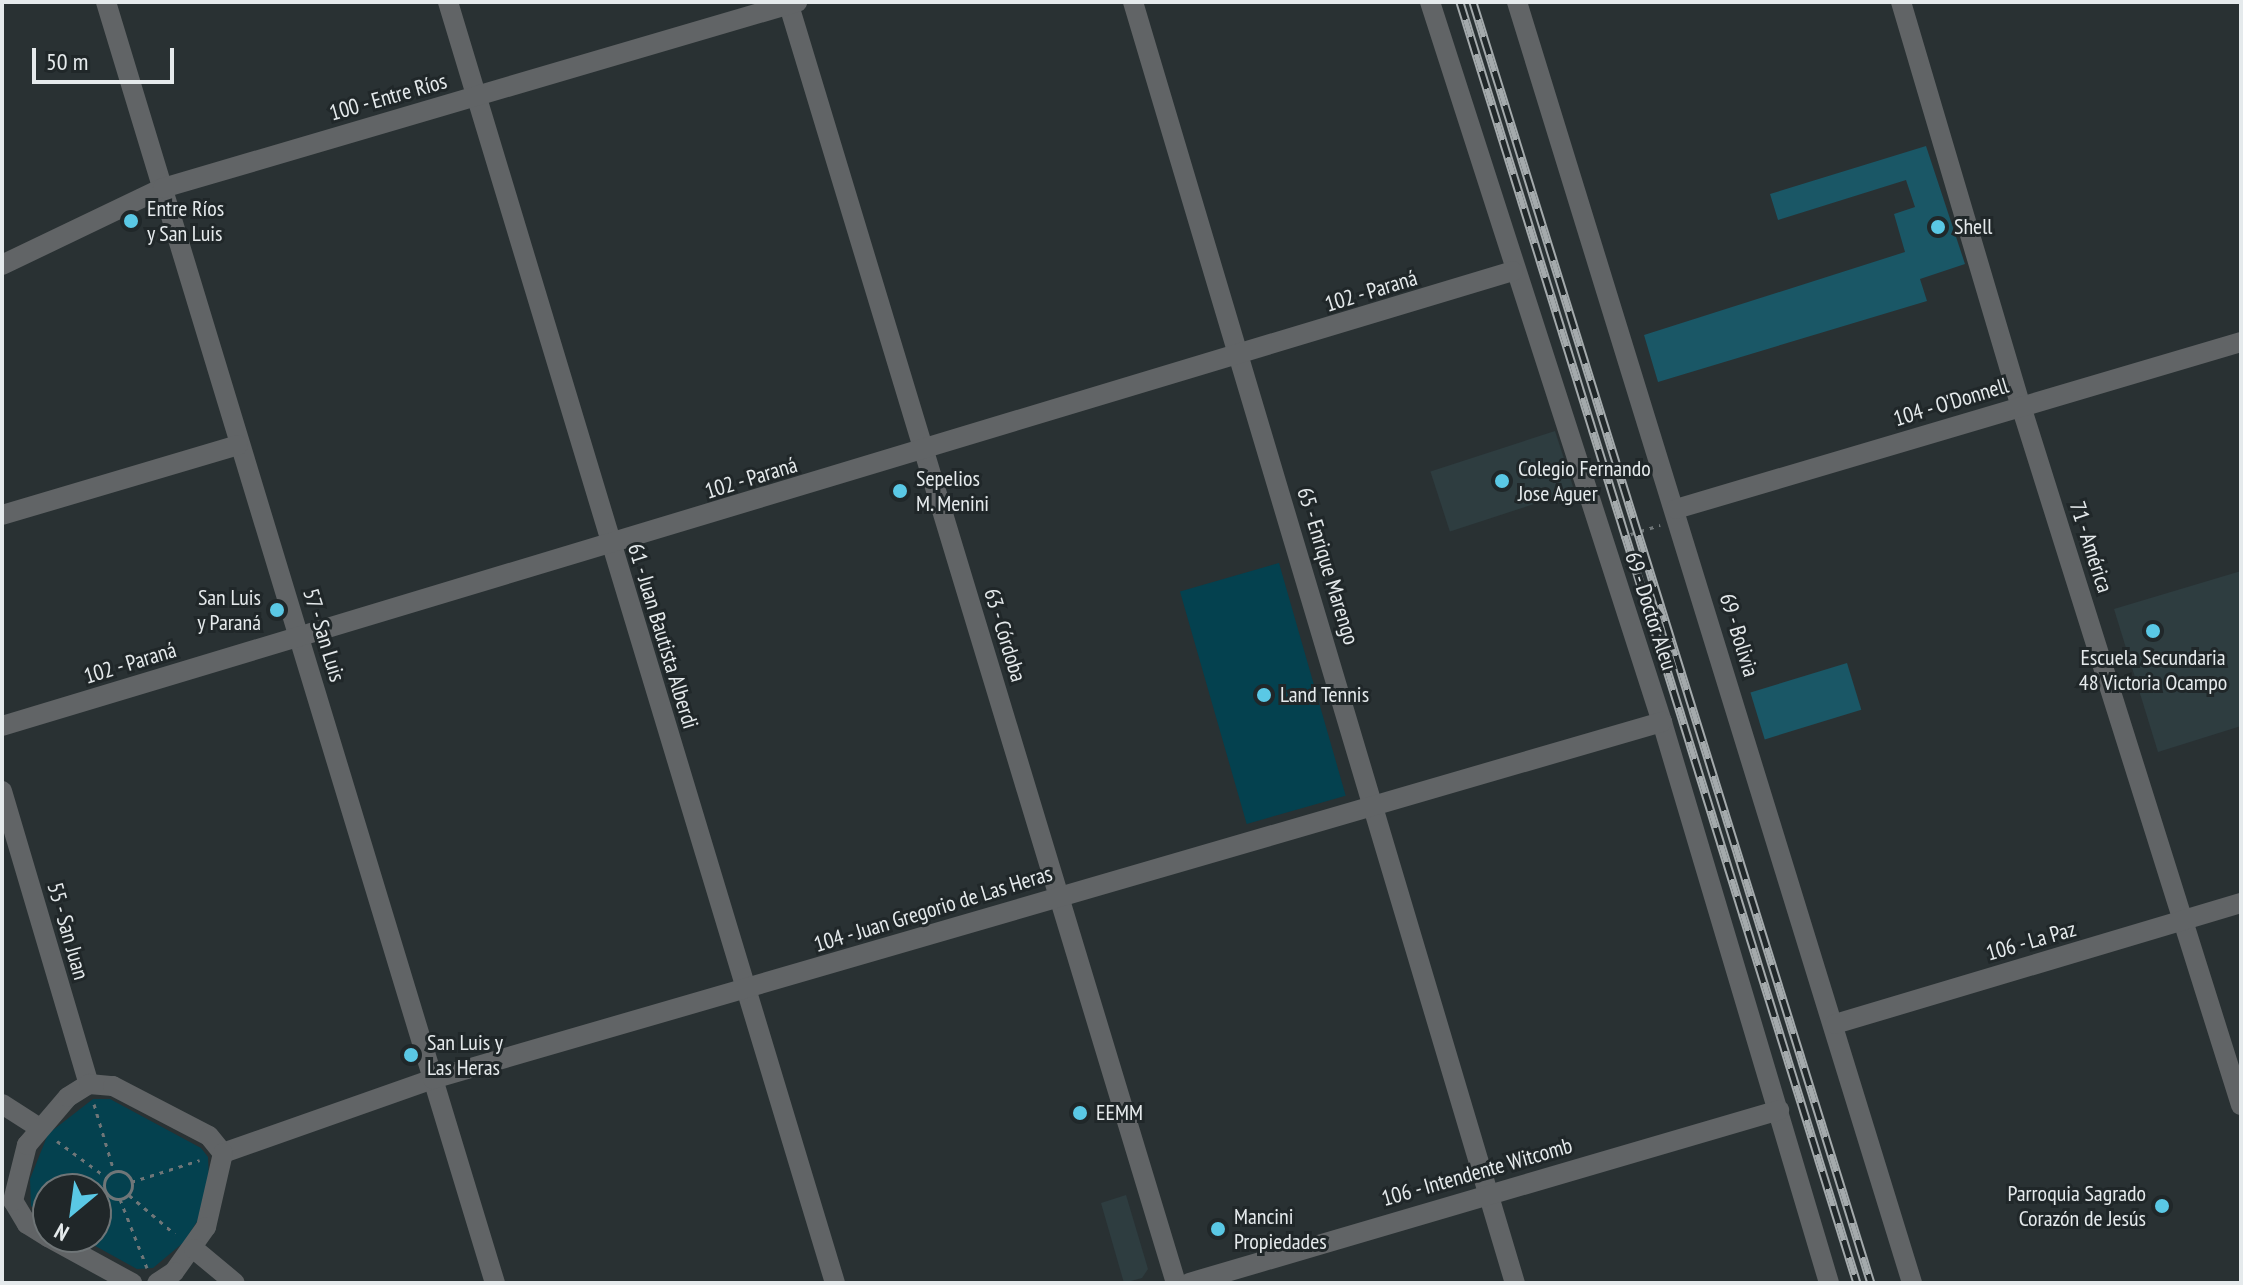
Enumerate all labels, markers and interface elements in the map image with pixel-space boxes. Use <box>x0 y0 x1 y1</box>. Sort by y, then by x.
scale bar <box>36 32 178 82</box>
text: 50 m <box>46 46 88 77</box>
street label: 100 - Entre Ríos <box>325 67 451 127</box>
place label: Entre Ríos y San Luis <box>147 195 224 246</box>
marker: Entre Ríos y San Luis <box>122 212 140 230</box>
place label: Shell <box>1954 214 1992 240</box>
marker: Shell <box>1929 218 1947 236</box>
street label: 102 - Paraná <box>1321 264 1421 318</box>
street label: 104 - O'Donnell <box>1890 372 2012 432</box>
street label: 102 - Paraná <box>701 451 801 505</box>
place label: Colegio Fernando Jose Aguer <box>1518 455 1651 506</box>
place label: Sepelios M. Menini <box>916 465 991 516</box>
marker: Colegio Fernando Jose Aguer <box>1493 472 1511 490</box>
marker: Sepelios M. Menini <box>891 482 909 500</box>
street label: 65 - Enrique Marengo <box>1291 483 1365 649</box>
street label: 71 - América <box>2063 497 2119 597</box>
street label: 61 - Juan Bautista Alberdi <box>622 539 704 733</box>
street label: 69 - Doctor Aleu <box>1619 548 1683 674</box>
place label: San Luis y Paraná <box>197 584 261 636</box>
street label: 57 - San Luis <box>297 584 351 686</box>
street label: 63 - Córdoba <box>978 584 1032 686</box>
street label: 69 - Bolivia <box>1714 589 1764 681</box>
marker: San Luis y Paraná <box>268 601 286 619</box>
marker: Escuela Secundaria 48 Victoria Ocampo <box>2144 622 2162 640</box>
street label: 102 - Paraná <box>80 636 180 690</box>
place label: Escuela Secundaria 48 Victoria Ocampo <box>2078 644 2228 696</box>
place label: Land Tennis <box>1280 682 1370 708</box>
marker: Land Tennis <box>1255 686 1273 704</box>
street label: 104 - Juan Gregorio de Las Heras <box>810 860 1056 958</box>
street label: 55 - San Juan <box>41 879 95 983</box>
street label: 106 - La Paz <box>1982 915 2080 967</box>
place label: San Luis y Las Heras <box>427 1029 503 1080</box>
marker: San Luis y Las Heras <box>402 1046 420 1064</box>
place label: EEMM <box>1096 1100 1143 1126</box>
marker: EEMM <box>1071 1104 1089 1122</box>
street label: 106 - Intendente Witcomb <box>1378 1132 1576 1212</box>
north arrow <box>32 1173 112 1253</box>
place label: Parroquia Sagrado Corazón de Jesús <box>2007 1180 2146 1232</box>
marker: Parroquia Sagrado Corazón de Jesús <box>2153 1197 2171 1215</box>
place label: Mancini Propiedades <box>1234 1203 1327 1254</box>
text: N <box>49 1217 73 1247</box>
marker: Mancini Propiedades <box>1209 1220 1227 1238</box>

